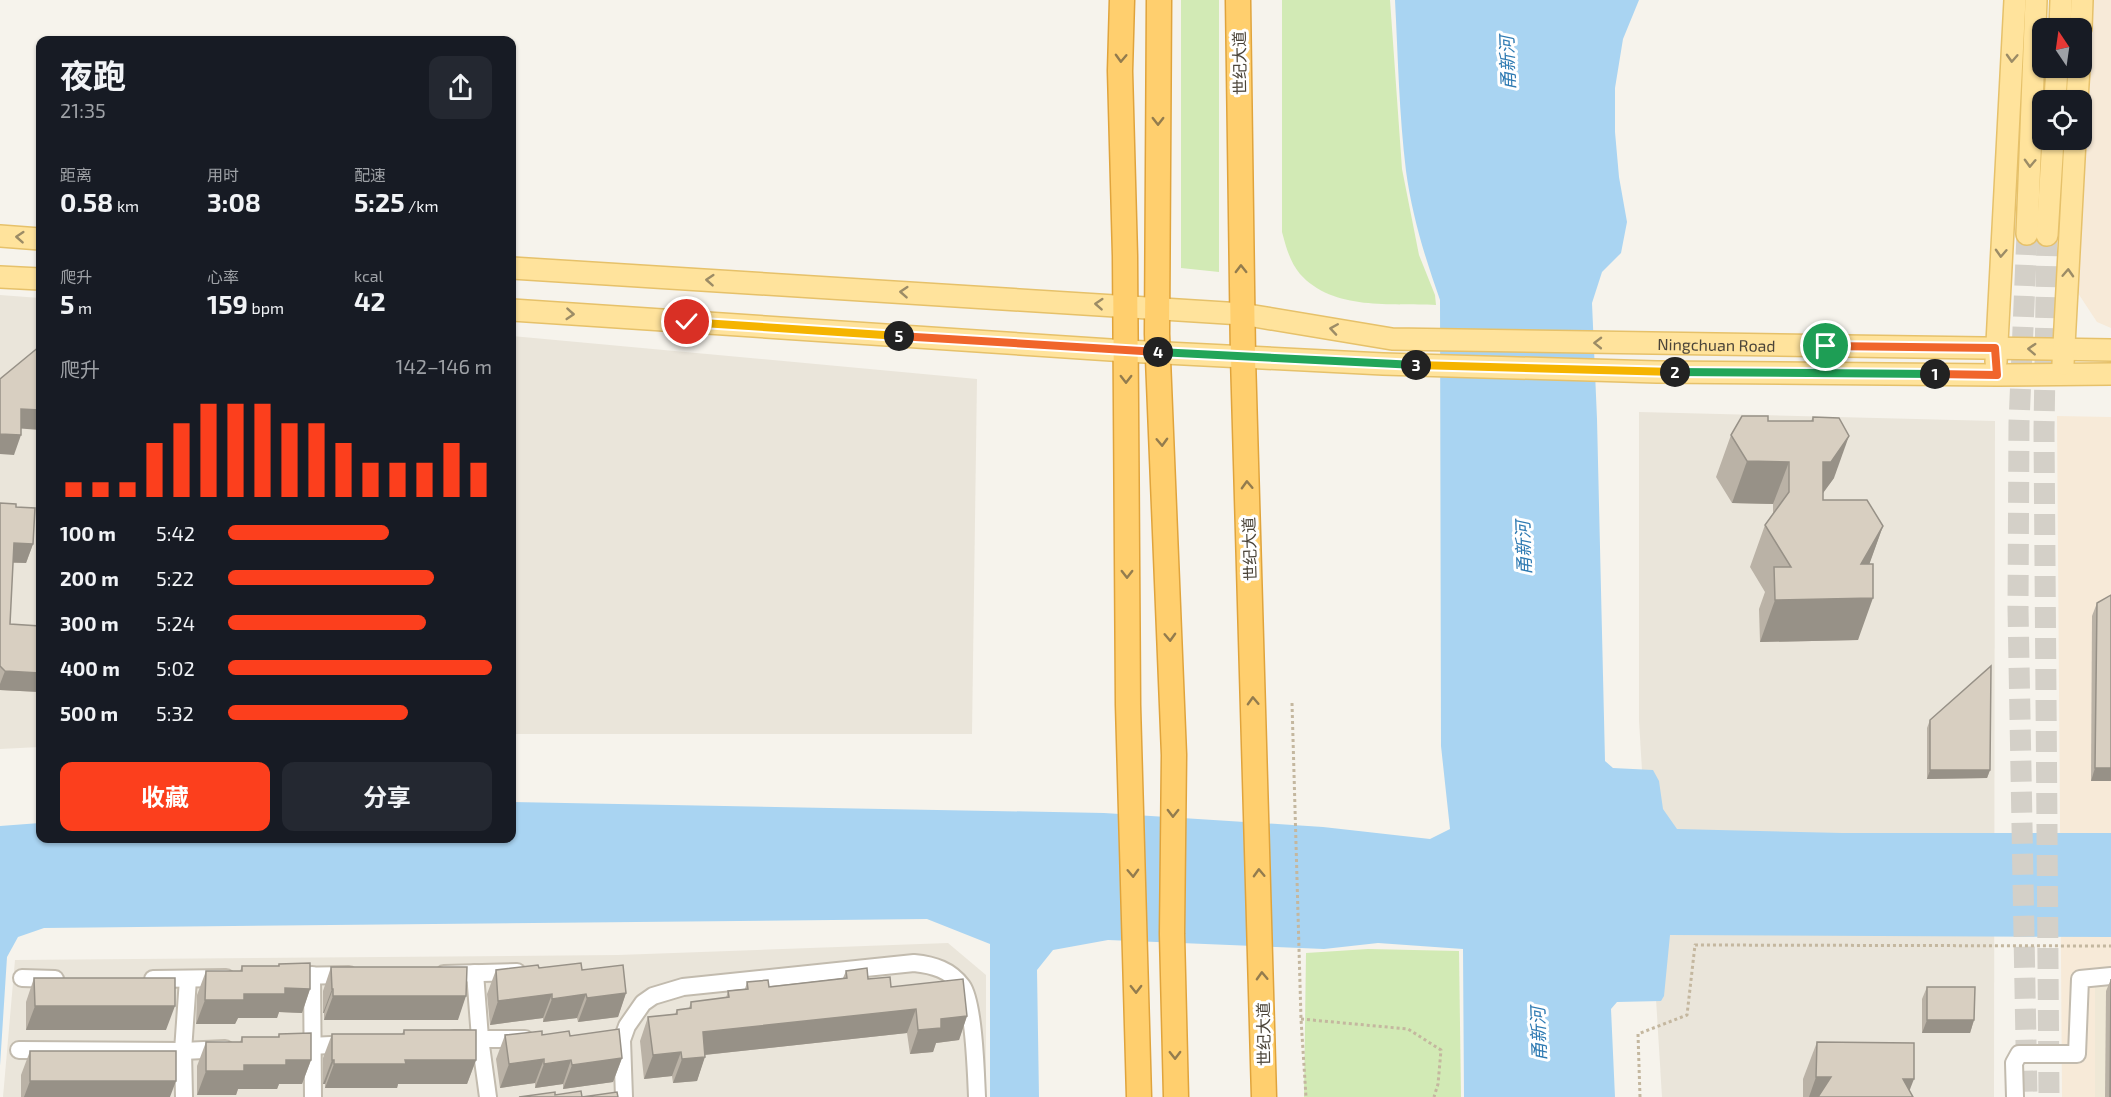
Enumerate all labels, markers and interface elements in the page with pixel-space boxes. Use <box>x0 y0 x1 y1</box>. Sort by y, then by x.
north arrow <box>2032 18 2092 78</box>
map controls <box>2032 18 2092 150</box>
street label: 世纪大道 <box>1229 31 1249 95</box>
water label: 甬新河 <box>1495 33 1519 90</box>
one-way arrow <box>1115 54 1127 63</box>
one-way arrow <box>2006 54 2019 63</box>
text: 夜跑 <box>60 55 126 95</box>
button: share <box>429 56 492 119</box>
button: locate <box>2032 90 2092 150</box>
text: 21:35 <box>60 98 106 122</box>
one-way arrow <box>1152 117 1164 126</box>
one-way arrow <box>2023 159 2036 168</box>
text: 距离 <box>60 165 92 184</box>
text: 用时 <box>207 165 239 184</box>
text: 配速 <box>354 165 386 184</box>
text: 0.58 <box>60 186 113 217</box>
text: 3:08 <box>207 186 261 217</box>
text: 5:25 <box>354 186 405 217</box>
text: km <box>113 196 139 215</box>
text: /km <box>405 196 439 215</box>
one-way arrow <box>16 231 25 244</box>
one-way arrow <box>1995 249 2008 258</box>
one-way arrow <box>1235 265 1248 274</box>
text: kcal <box>354 266 383 285</box>
text: 爬升 <box>60 267 92 286</box>
text: 心率 <box>207 267 239 286</box>
one-way arrow <box>2062 268 2075 277</box>
one-way arrow <box>705 274 714 287</box>
text: 42 <box>354 285 386 316</box>
one-way arrow <box>900 286 909 299</box>
text: 5 <box>60 288 74 319</box>
text: 159 <box>207 288 248 319</box>
pin <box>661 296 712 347</box>
text: m <box>74 298 92 317</box>
text: bpm <box>248 298 284 317</box>
one-way arrow <box>1094 298 1103 311</box>
icon: check <box>670 305 703 338</box>
one-way arrow <box>565 307 574 320</box>
pin <box>1800 320 1851 371</box>
pin: 5 <box>884 321 914 351</box>
one-way arrow <box>1330 324 1339 336</box>
text: 5 <box>895 326 903 345</box>
icon: arrive <box>1809 329 1842 362</box>
street label: Ningchuan Road <box>1657 334 1776 354</box>
one-way arrow <box>1593 336 1602 349</box>
pin: 4 <box>1143 337 1173 367</box>
text: 4 <box>1153 342 1163 361</box>
one-way arrow <box>2027 343 2036 356</box>
pin: 3 <box>1401 350 1431 380</box>
text: 142–146 m <box>396 354 492 378</box>
text: 3 <box>1411 355 1421 374</box>
text: 爬升 <box>60 357 100 381</box>
pin: 2 <box>1660 357 1690 387</box>
pin: 1 <box>1920 359 1950 389</box>
text: 2 <box>1670 362 1680 381</box>
text: 1 <box>1932 364 1938 383</box>
one-way arrow <box>1120 375 1132 384</box>
one-way arrow <box>1156 438 1168 447</box>
one-way arrow <box>1240 481 1253 490</box>
street label: 世纪大道 <box>1238 517 1260 581</box>
water label: 甬新河 <box>1511 518 1535 575</box>
text: 100 m <box>60 521 116 545</box>
text: 5:42 <box>156 521 195 545</box>
text: 200 m <box>60 566 119 590</box>
text: 5:22 <box>156 566 194 590</box>
one-way arrow <box>1121 570 1133 579</box>
text: 300 m <box>60 611 119 635</box>
text: 5:24 <box>156 611 195 635</box>
one-way arrow <box>1163 633 1176 642</box>
text: 400 m <box>60 656 120 680</box>
text: 5:02 <box>156 656 195 680</box>
one-way arrow <box>1247 697 1260 706</box>
text: 500 m <box>60 701 118 725</box>
text: 5:32 <box>156 701 194 725</box>
button: 收藏 <box>60 762 270 831</box>
button: 分享 <box>282 762 492 831</box>
one-way arrow <box>1167 809 1180 818</box>
one-way arrow <box>1127 869 1140 878</box>
one-way arrow <box>1252 869 1265 878</box>
one-way arrow <box>1255 971 1268 980</box>
one-way arrow <box>1130 985 1143 994</box>
street label: 世纪大道 <box>1253 1002 1273 1066</box>
water label: 甬新河 <box>1526 1004 1550 1061</box>
one-way arrow <box>1169 1051 1181 1060</box>

